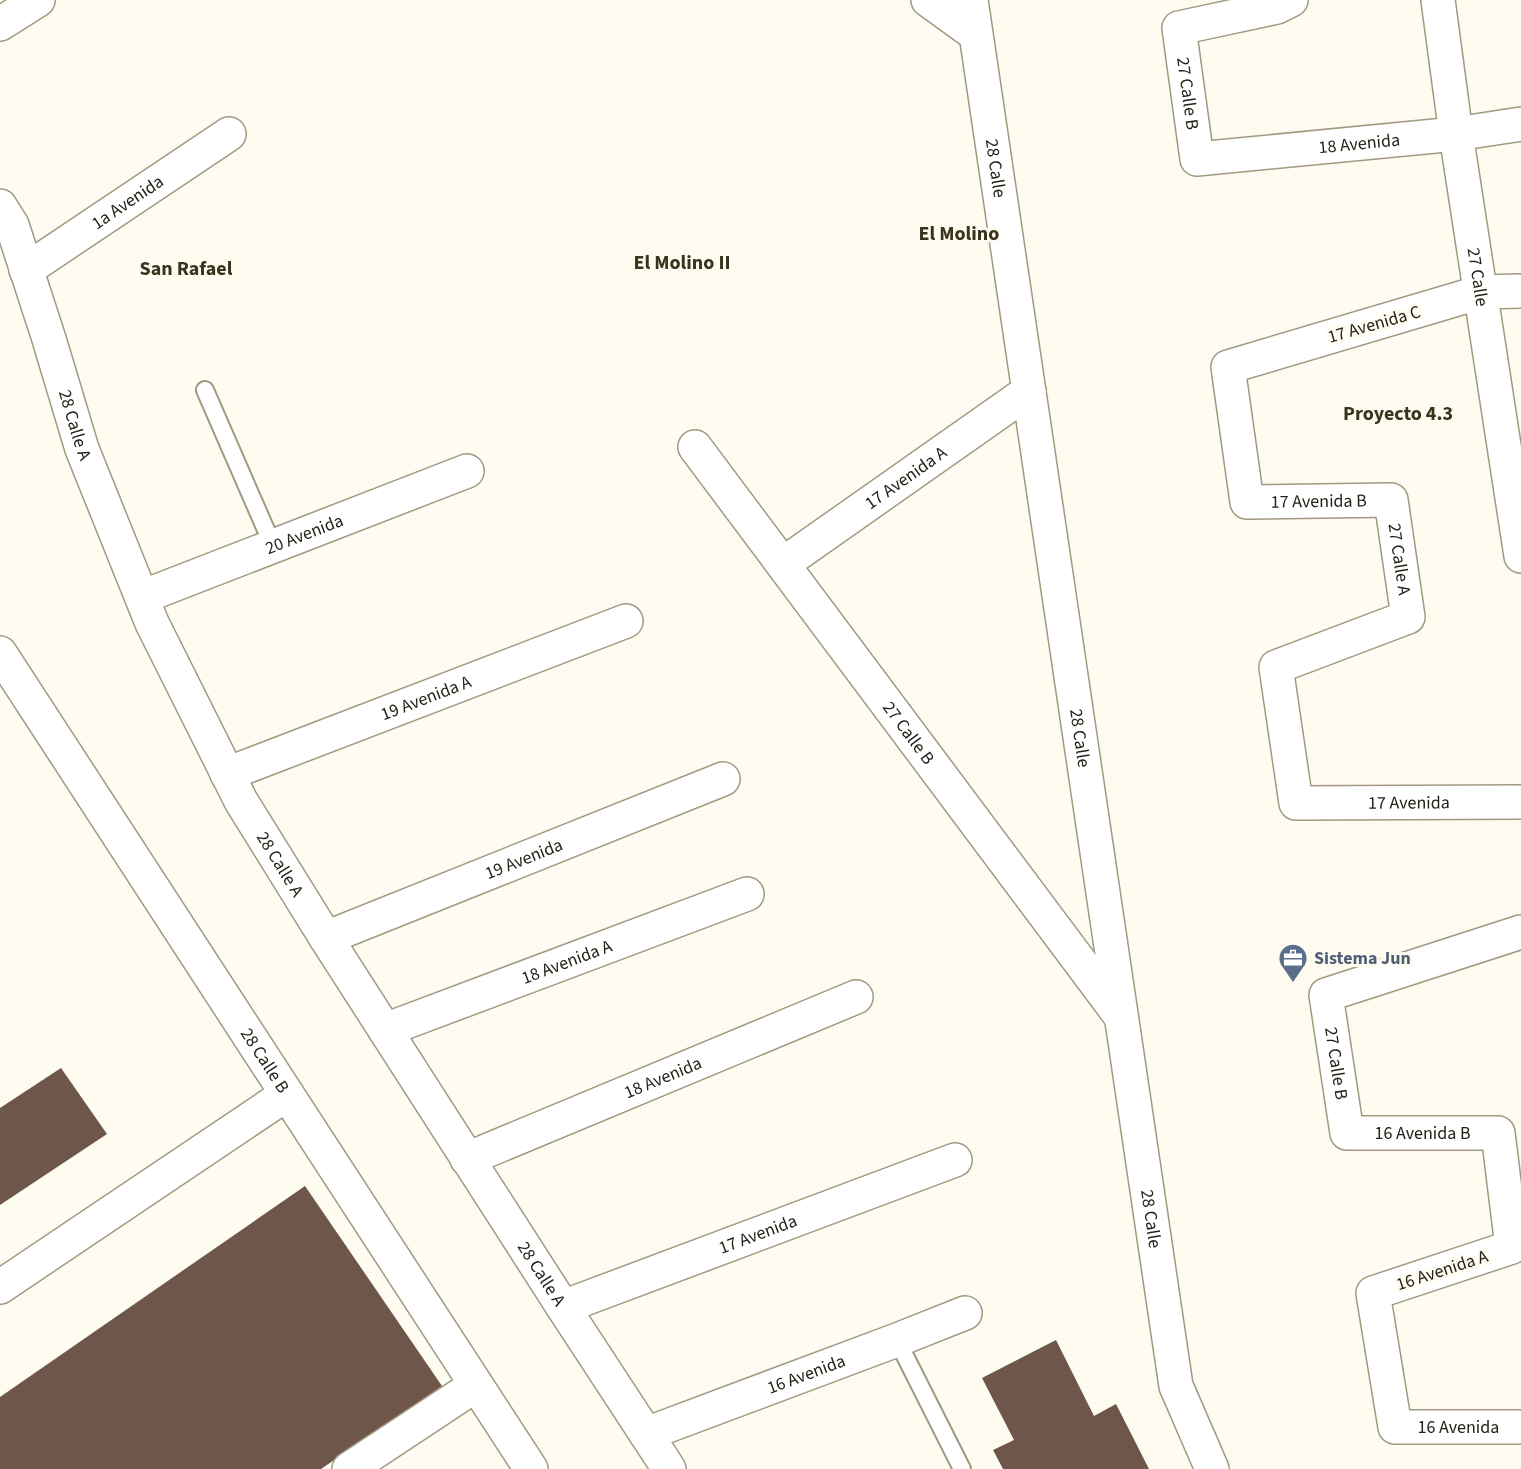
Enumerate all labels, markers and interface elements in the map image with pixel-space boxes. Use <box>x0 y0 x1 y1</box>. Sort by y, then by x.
street label: 27 Calle B <box>1170 56 1205 132</box>
street label: 18 Avenida <box>1317 127 1401 160</box>
street label: 28 Calle <box>979 137 1012 199</box>
street label: 1a Avenida <box>87 169 169 236</box>
district label: El Molino <box>919 220 999 248</box>
street label: 27 Calle <box>1461 246 1494 308</box>
district label: El Molino II <box>634 249 730 277</box>
district label: San Rafael <box>140 255 233 283</box>
street label: 17 Avenida C <box>1325 299 1424 350</box>
street label: 28 Calle A <box>52 387 97 464</box>
district label: Proyecto 4.3 <box>1343 400 1453 428</box>
street label: 17 Avenida A <box>860 440 952 516</box>
street label: 17 Avenida B <box>1271 488 1367 515</box>
street label: 20 Avenida <box>262 508 347 561</box>
street label: 27 Calle A <box>1382 522 1417 597</box>
street label: 19 Avenida A <box>377 669 475 727</box>
street label: 27 Calle B <box>876 696 940 770</box>
street label: 28 Calle <box>1063 707 1096 769</box>
street label: 17 Avenida <box>1368 790 1450 816</box>
street label: 28 Calle A <box>250 827 310 902</box>
street label: 19 Avenida <box>481 832 567 886</box>
street label: 18 Avenida A <box>518 934 616 991</box>
office icon: Sistema Jun <box>1277 942 1309 984</box>
place label: Sistema Jun <box>1314 946 1411 971</box>
street label: 28 Calle B <box>234 1023 295 1098</box>
street label: 27 Calle B <box>1318 1025 1354 1101</box>
street label: 18 Avenida <box>620 1051 705 1105</box>
street label: 16 Avenida B <box>1374 1121 1471 1146</box>
street label: 28 Calle <box>1134 1188 1167 1250</box>
street label: 17 Avenida <box>715 1208 801 1261</box>
street label: 28 Calle A <box>511 1237 571 1311</box>
street label: 16 Avenida A <box>1393 1244 1491 1297</box>
street label: 16 Avenida <box>764 1348 849 1401</box>
street label: 16 Avenida <box>1418 1415 1499 1440</box>

